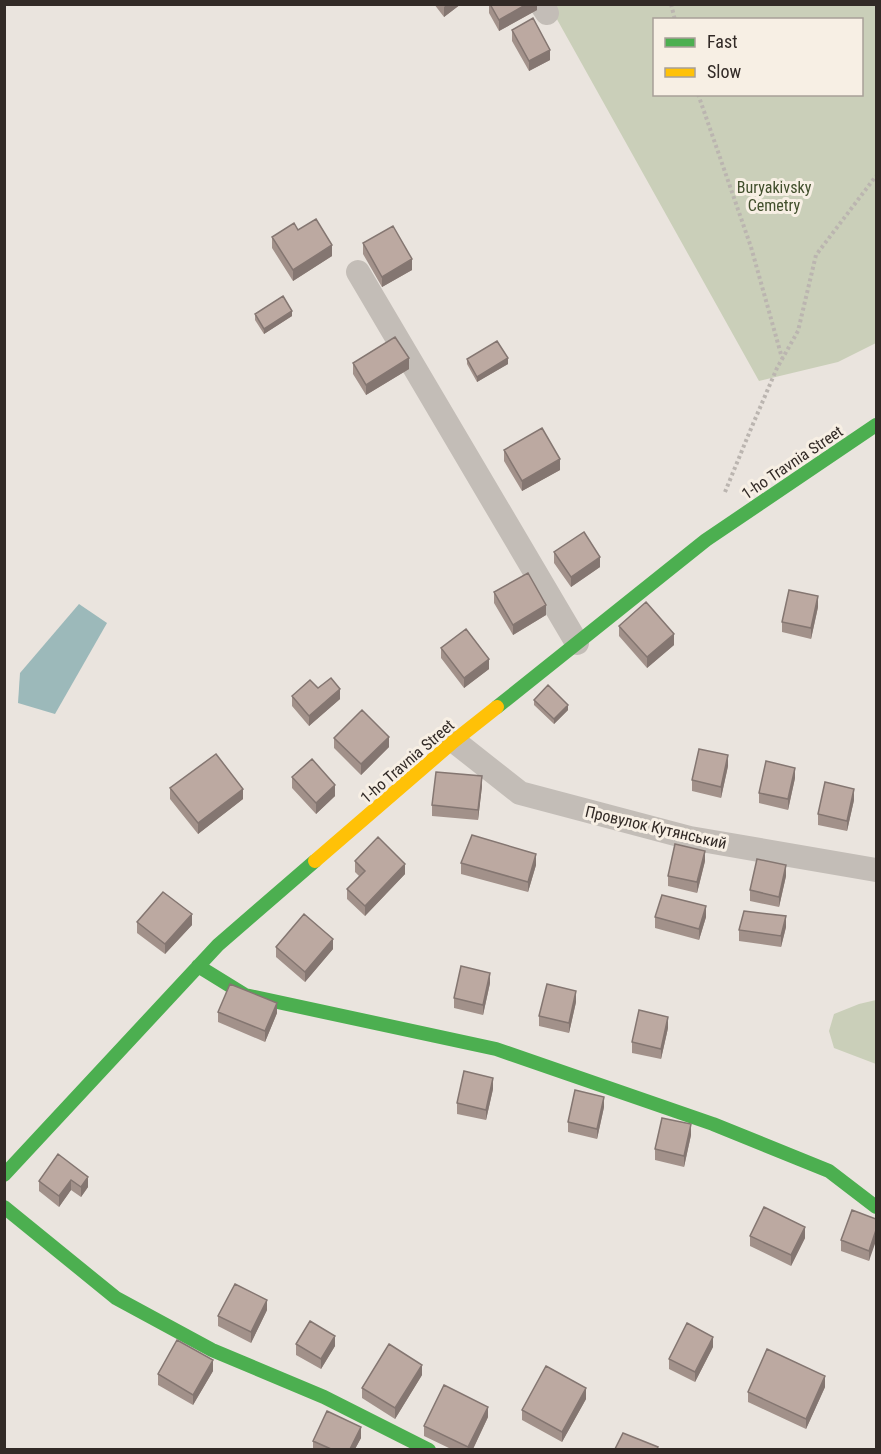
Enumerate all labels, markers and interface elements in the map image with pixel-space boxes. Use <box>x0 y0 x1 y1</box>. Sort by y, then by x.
legend <box>653 18 863 96</box>
text: Fast <box>707 31 738 52</box>
text: Slow <box>707 61 742 82</box>
park label: Buryakivsky Cemetry <box>737 178 812 215</box>
street label: 1-ho Travnia Street <box>738 421 847 503</box>
street label: 1-ho Travnia Street <box>357 715 458 807</box>
street label: Провулок Кутянський <box>583 802 729 853</box>

